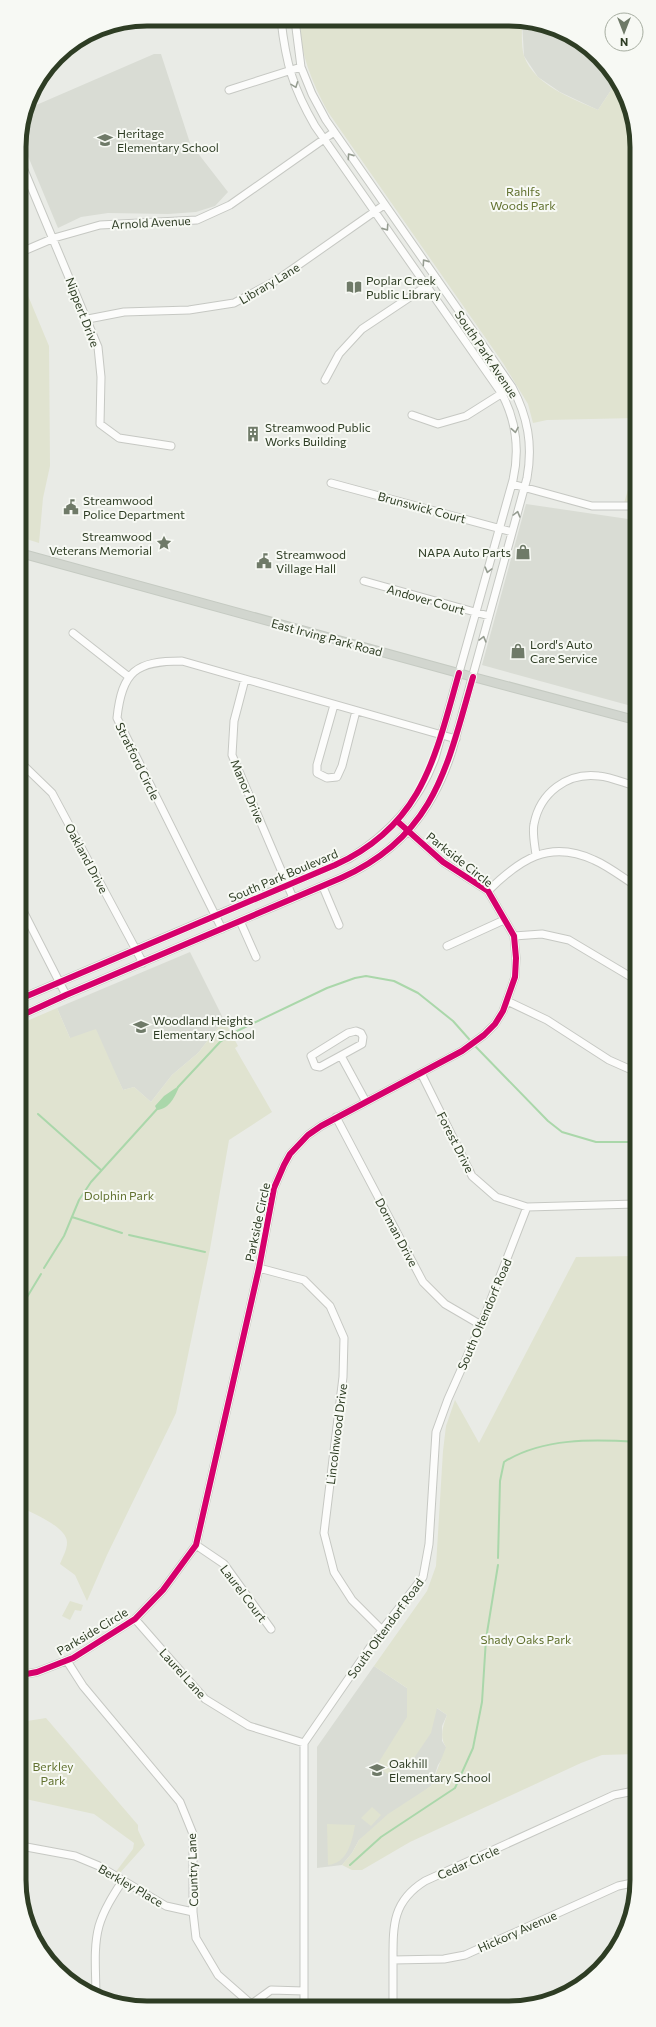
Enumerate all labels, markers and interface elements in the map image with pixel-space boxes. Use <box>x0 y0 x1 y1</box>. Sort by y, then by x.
north arrow <box>604 12 644 52</box>
text: N <box>620 36 628 49</box>
one-way arrow <box>290 82 298 89</box>
place label: Heritage Elementary School <box>117 126 219 154</box>
school or university icon: Heritage Elementary School <box>96 131 114 149</box>
one-way arrow <box>347 153 355 160</box>
park label: Rahlfs Woods Park <box>490 184 556 212</box>
street label: Arnold Avenue <box>111 213 191 231</box>
one-way arrow <box>381 224 389 231</box>
street label: Library Lane <box>236 260 302 306</box>
one-way arrow <box>423 260 430 267</box>
place label: Poplar Creek Public Library <box>366 273 441 301</box>
street label: Nippert Drive <box>63 275 103 349</box>
library icon: Poplar Creek Public Library <box>345 278 363 296</box>
street label: South Park Avenue <box>453 308 521 400</box>
place label: Streamwood Public Works Building <box>265 420 371 448</box>
building icon: Streamwood Public Works Building <box>244 425 262 443</box>
one-way arrow <box>510 427 518 433</box>
street label: Brunswick Court <box>376 489 468 526</box>
place label: Streamwood Police Department <box>83 493 185 521</box>
public building icon: Streamwood Police Department <box>62 498 80 516</box>
one-way arrow <box>512 511 521 518</box>
place label: Streamwood Veterans Memorial <box>49 529 152 557</box>
place icon: Streamwood Veterans Memorial <box>155 534 173 552</box>
shop icon: NAPA Auto Parts <box>514 543 532 561</box>
place label: NAPA Auto Parts <box>418 545 511 559</box>
place label: Streamwood Village Hall <box>276 547 346 575</box>
public building icon: Streamwood Village Hall <box>255 552 273 570</box>
one-way arrow <box>484 566 493 573</box>
street label: Andover Court <box>386 581 467 617</box>
street label: East Irving Park Road <box>270 615 384 659</box>
one-way arrow <box>478 636 487 643</box>
place label: Lord's Auto Care Service <box>530 637 597 665</box>
shop icon: Lord's Auto Care Service <box>509 642 527 660</box>
street label: Stratford Circle <box>113 720 163 802</box>
street label: Manor Drive <box>228 757 268 825</box>
street label: Oakland Drive <box>63 821 111 895</box>
street label: Parkside Circle <box>424 829 496 889</box>
street label: South Park Boulevard <box>226 846 340 904</box>
place label: Woodland Heights Elementary School <box>153 1013 255 1041</box>
school or university icon: Woodland Heights Elementary School <box>132 1018 150 1036</box>
street label: Forest Drive <box>435 1109 477 1175</box>
street label: Parkside Circle <box>242 1181 272 1263</box>
park label: Dolphin Park <box>84 1188 155 1202</box>
street label: Dorman Drive <box>373 1195 421 1269</box>
street label: South Oltendorf Road <box>454 1256 514 1372</box>
street label: Lincolnwood Drive <box>323 1383 349 1485</box>
street label: Laurel Court <box>218 1562 270 1624</box>
street label: South Oltendorf Road <box>344 1575 426 1681</box>
street label: Parkside Circle <box>54 1604 130 1658</box>
park label: Shady Oaks Park <box>480 1632 572 1646</box>
street label: Laurel Lane <box>157 1645 209 1701</box>
place label: Oakhill Elementary School <box>389 1756 491 1784</box>
park label: Berkley Park <box>33 1759 73 1787</box>
school or university icon: Oakhill Elementary School <box>368 1761 386 1779</box>
street label: Country Lane <box>184 1833 200 1907</box>
street label: Cedar Circle <box>435 1842 501 1882</box>
street label: Berkley Place <box>96 1861 166 1909</box>
street label: Hickory Avenue <box>475 1907 559 1955</box>

